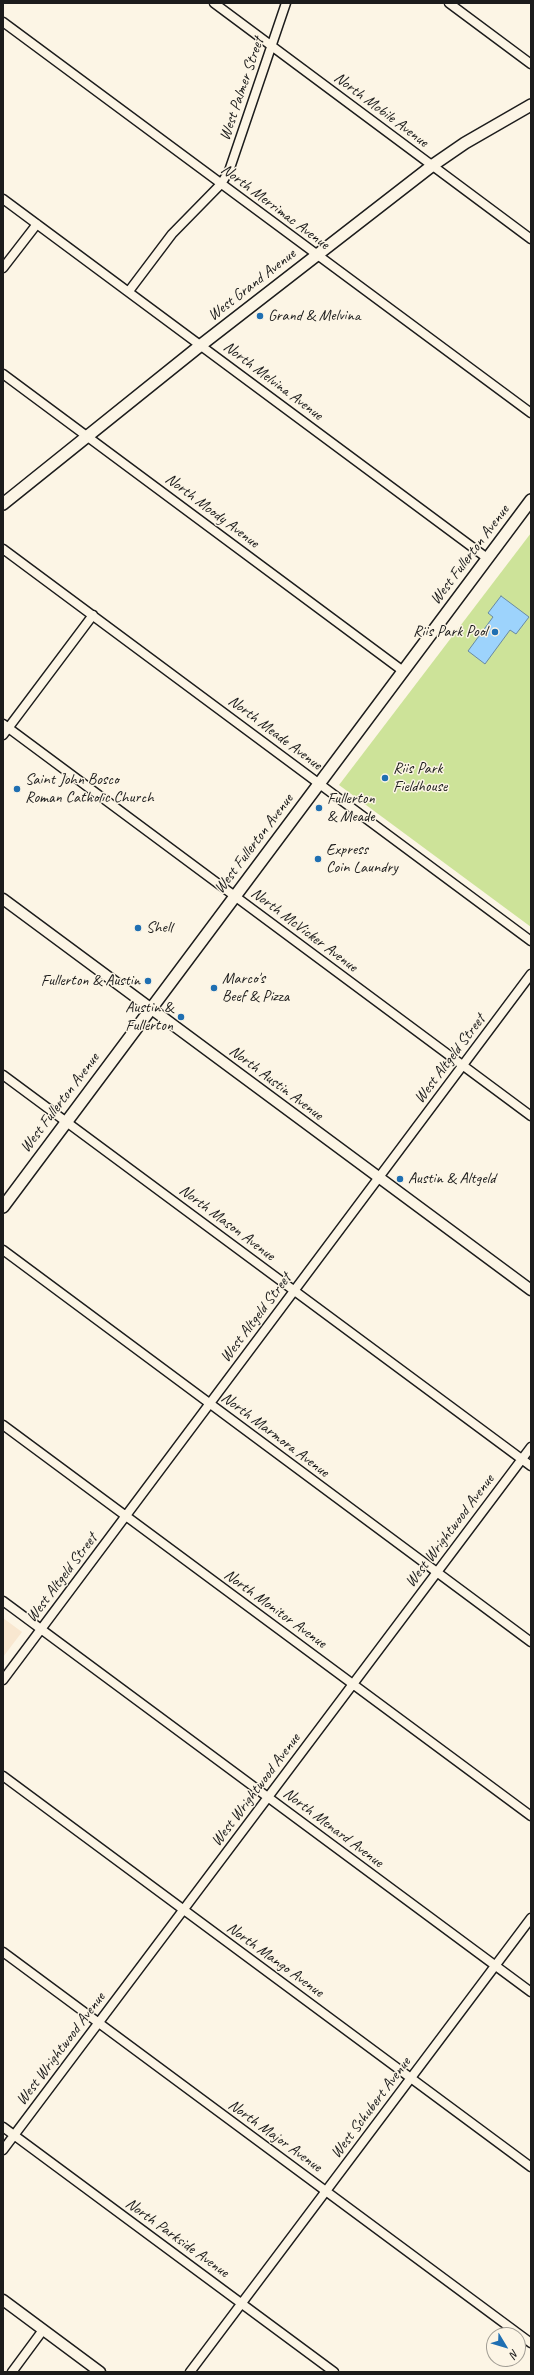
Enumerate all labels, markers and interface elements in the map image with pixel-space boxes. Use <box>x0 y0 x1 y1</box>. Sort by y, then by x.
street label: West Palmer Street <box>215 35 269 143</box>
street label: North Mobile Avenue <box>330 68 432 152</box>
street label: North Merrimac Avenue <box>217 160 333 254</box>
street label: West Grand Avenue <box>204 245 300 325</box>
place label: Grand & Melvina <box>268 306 360 326</box>
marker: Grand & Melvina <box>255 311 265 321</box>
street label: North Melvina Avenue <box>219 337 327 425</box>
street label: North Moody Avenue <box>161 469 263 553</box>
street label: West Fullerton Avenue <box>426 501 514 609</box>
place label: Riis Park Pool <box>413 622 487 642</box>
marker: Riis Park Pool <box>490 627 500 637</box>
street label: North Meade Avenue <box>224 691 326 775</box>
place label: Riis Park Fieldhouse <box>393 759 447 797</box>
place label: Saint John Bosco Roman Catholic Church <box>25 770 154 808</box>
marker: Riis Park Fieldhouse <box>380 773 390 783</box>
marker: Saint John Bosco Roman Catholic Church <box>12 784 22 794</box>
place label: Fullerton & Meade <box>327 789 375 827</box>
street label: West Fullerton Avenue <box>210 790 298 898</box>
marker: Fullerton & Meade <box>314 803 324 813</box>
place label: Express Coin Laundry <box>326 840 398 878</box>
marker: Express Coin Laundry <box>313 854 323 864</box>
street label: North McVicker Avenue <box>247 884 361 976</box>
place label: Shell <box>146 918 172 938</box>
marker: Shell <box>133 923 143 933</box>
place label: Marco's Beef & Pizza <box>222 969 289 1007</box>
place label: Fullerton & Austin <box>41 971 140 991</box>
marker: Fullerton & Austin <box>143 976 153 986</box>
marker: Marco's Beef & Pizza <box>209 983 219 993</box>
place label: Austin & Fullerton <box>125 998 173 1036</box>
street label: West Altgeld Street <box>410 1011 490 1107</box>
marker: Austin & Fullerton <box>176 1012 186 1022</box>
street label: North Austin Avenue <box>225 1041 327 1125</box>
street label: West Fullerton Avenue <box>16 1049 104 1157</box>
place label: Austin & Altgeld <box>408 1169 496 1189</box>
marker: Austin & Altgeld <box>395 1174 405 1184</box>
street label: North Mason Avenue <box>175 1181 279 1265</box>
street label: West Altgeld Street <box>216 1270 296 1366</box>
street label: North Marmora Avenue <box>217 1388 333 1482</box>
street label: West Wrightwood Avenue <box>401 1471 499 1591</box>
street label: West Altgeld Street <box>22 1530 102 1626</box>
street label: North Monitor Avenue <box>220 1565 330 1653</box>
street label: West Wrightwood Avenue <box>207 1730 305 1850</box>
street label: North Menard Avenue <box>279 1784 387 1872</box>
street label: North Mango Avenue <box>223 1918 327 2002</box>
street label: West Wrightwood Avenue <box>12 1989 110 2109</box>
street label: West Schubert Avenue <box>327 2054 415 2162</box>
street label: North Major Avenue <box>224 2096 326 2176</box>
street label: North Parkside Avenue <box>121 2194 233 2282</box>
north arrow <box>486 2327 526 2367</box>
text: N <box>507 2347 522 2361</box>

